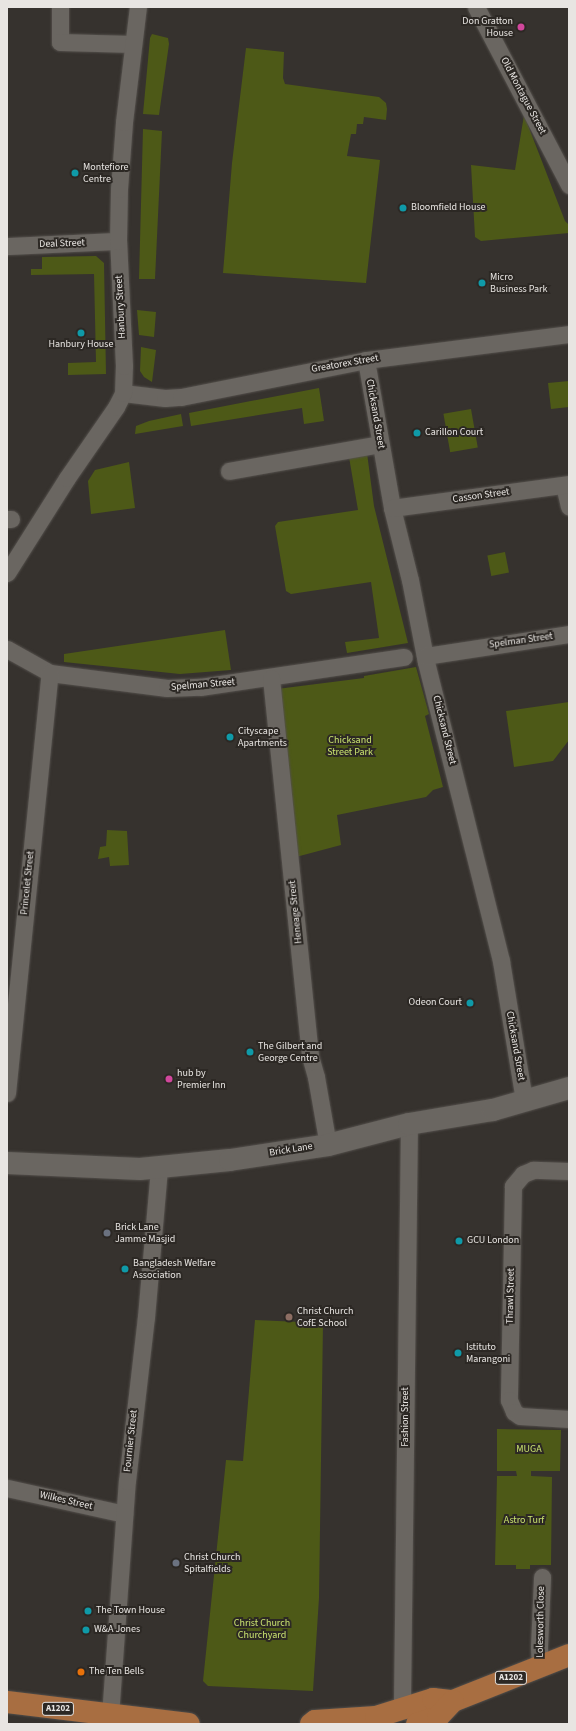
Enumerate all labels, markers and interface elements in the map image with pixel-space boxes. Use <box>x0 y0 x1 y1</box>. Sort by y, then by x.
place label: Don Gratton House <box>462 15 513 38</box>
marker: Don Gratton House <box>516 22 526 32</box>
street label: Old Montague Street <box>498 55 548 137</box>
place label: Montefiore Centre <box>83 161 128 184</box>
marker: Montefiore Centre <box>70 168 80 178</box>
place label: Bloomfield House <box>411 202 486 214</box>
marker: Bloomfield House <box>398 203 408 213</box>
street label: Deal Street <box>39 237 85 251</box>
place label: Micro Business Park <box>490 271 547 294</box>
street label: Hanbury Street <box>113 275 129 339</box>
marker: Micro Business Park <box>477 278 487 288</box>
marker: Hanbury House <box>76 328 86 338</box>
place label: Hanbury House <box>49 339 113 351</box>
street label: Greatorex Street <box>311 352 379 376</box>
street label: Chicksand Street <box>363 378 387 450</box>
place label: Carillon Court <box>425 427 483 439</box>
marker: Carillon Court <box>412 428 422 438</box>
street label: Casson Street <box>452 486 510 506</box>
street label: Spelman Street <box>488 631 554 651</box>
street label: Spelman Street <box>170 676 236 694</box>
street label: Chicksand Street <box>430 694 458 766</box>
place label: Cityscape Apartments <box>238 725 287 748</box>
marker: Cityscape Apartments <box>225 732 235 742</box>
park label: Chicksand Street Park <box>327 734 373 758</box>
street label: Princelet Street <box>19 850 37 916</box>
street label: Heneage Street <box>287 880 305 944</box>
place label: Odeon Court <box>409 997 462 1009</box>
marker: Odeon Court <box>465 998 475 1008</box>
street label: Chicksand Street <box>503 1010 527 1082</box>
place label: The Gilbert and George Centre <box>258 1040 322 1064</box>
marker: The Gilbert and George Centre <box>245 1047 255 1057</box>
place label: hub by Premier Inn <box>177 1067 226 1090</box>
marker: hub by Premier Inn <box>164 1074 174 1084</box>
street label: Brick Lane <box>269 1141 313 1159</box>
place label: Brick Lane Jamme Masjid <box>115 1221 175 1244</box>
marker: Brick Lane Jamme Masjid <box>102 1228 112 1238</box>
place label: GCU London <box>467 1235 519 1247</box>
marker: GCU London <box>454 1236 464 1246</box>
place label: Bangladesh Welfare Association <box>133 1257 216 1280</box>
marker: Bangladesh Welfare Association <box>120 1264 130 1274</box>
street label: Thrawl Street <box>505 1268 517 1324</box>
place label: Christ Church CofE School <box>297 1305 353 1328</box>
marker: Christ Church CofE School <box>284 1312 294 1322</box>
place label: Istituto Marangoni <box>466 1341 510 1364</box>
marker: Istituto Marangoni <box>453 1348 463 1358</box>
street label: Fashion Street <box>400 1387 412 1447</box>
street label: Fournier Street <box>122 1409 140 1473</box>
park label: MUGA <box>516 1444 542 1456</box>
street label: Wilkes Street <box>38 1489 94 1513</box>
park label: Astro Turf <box>504 1515 544 1527</box>
place label: Christ Church Spitalfields <box>184 1551 240 1574</box>
marker: Christ Church Spitalfields <box>171 1558 181 1568</box>
street label: Lolesworth Close <box>534 1586 548 1658</box>
place label: The Town House <box>96 1605 165 1617</box>
marker: The Town House <box>83 1606 93 1616</box>
park label: Christ Church Churchyard <box>234 1617 290 1640</box>
place label: W&A Jones <box>94 1624 140 1636</box>
marker: W&A Jones <box>81 1625 91 1635</box>
place label: The Ten Bells <box>89 1666 144 1678</box>
marker: The Ten Bells <box>76 1667 86 1677</box>
road number: A1202 <box>494 1671 528 1685</box>
road number: A1202 <box>41 1702 75 1716</box>

